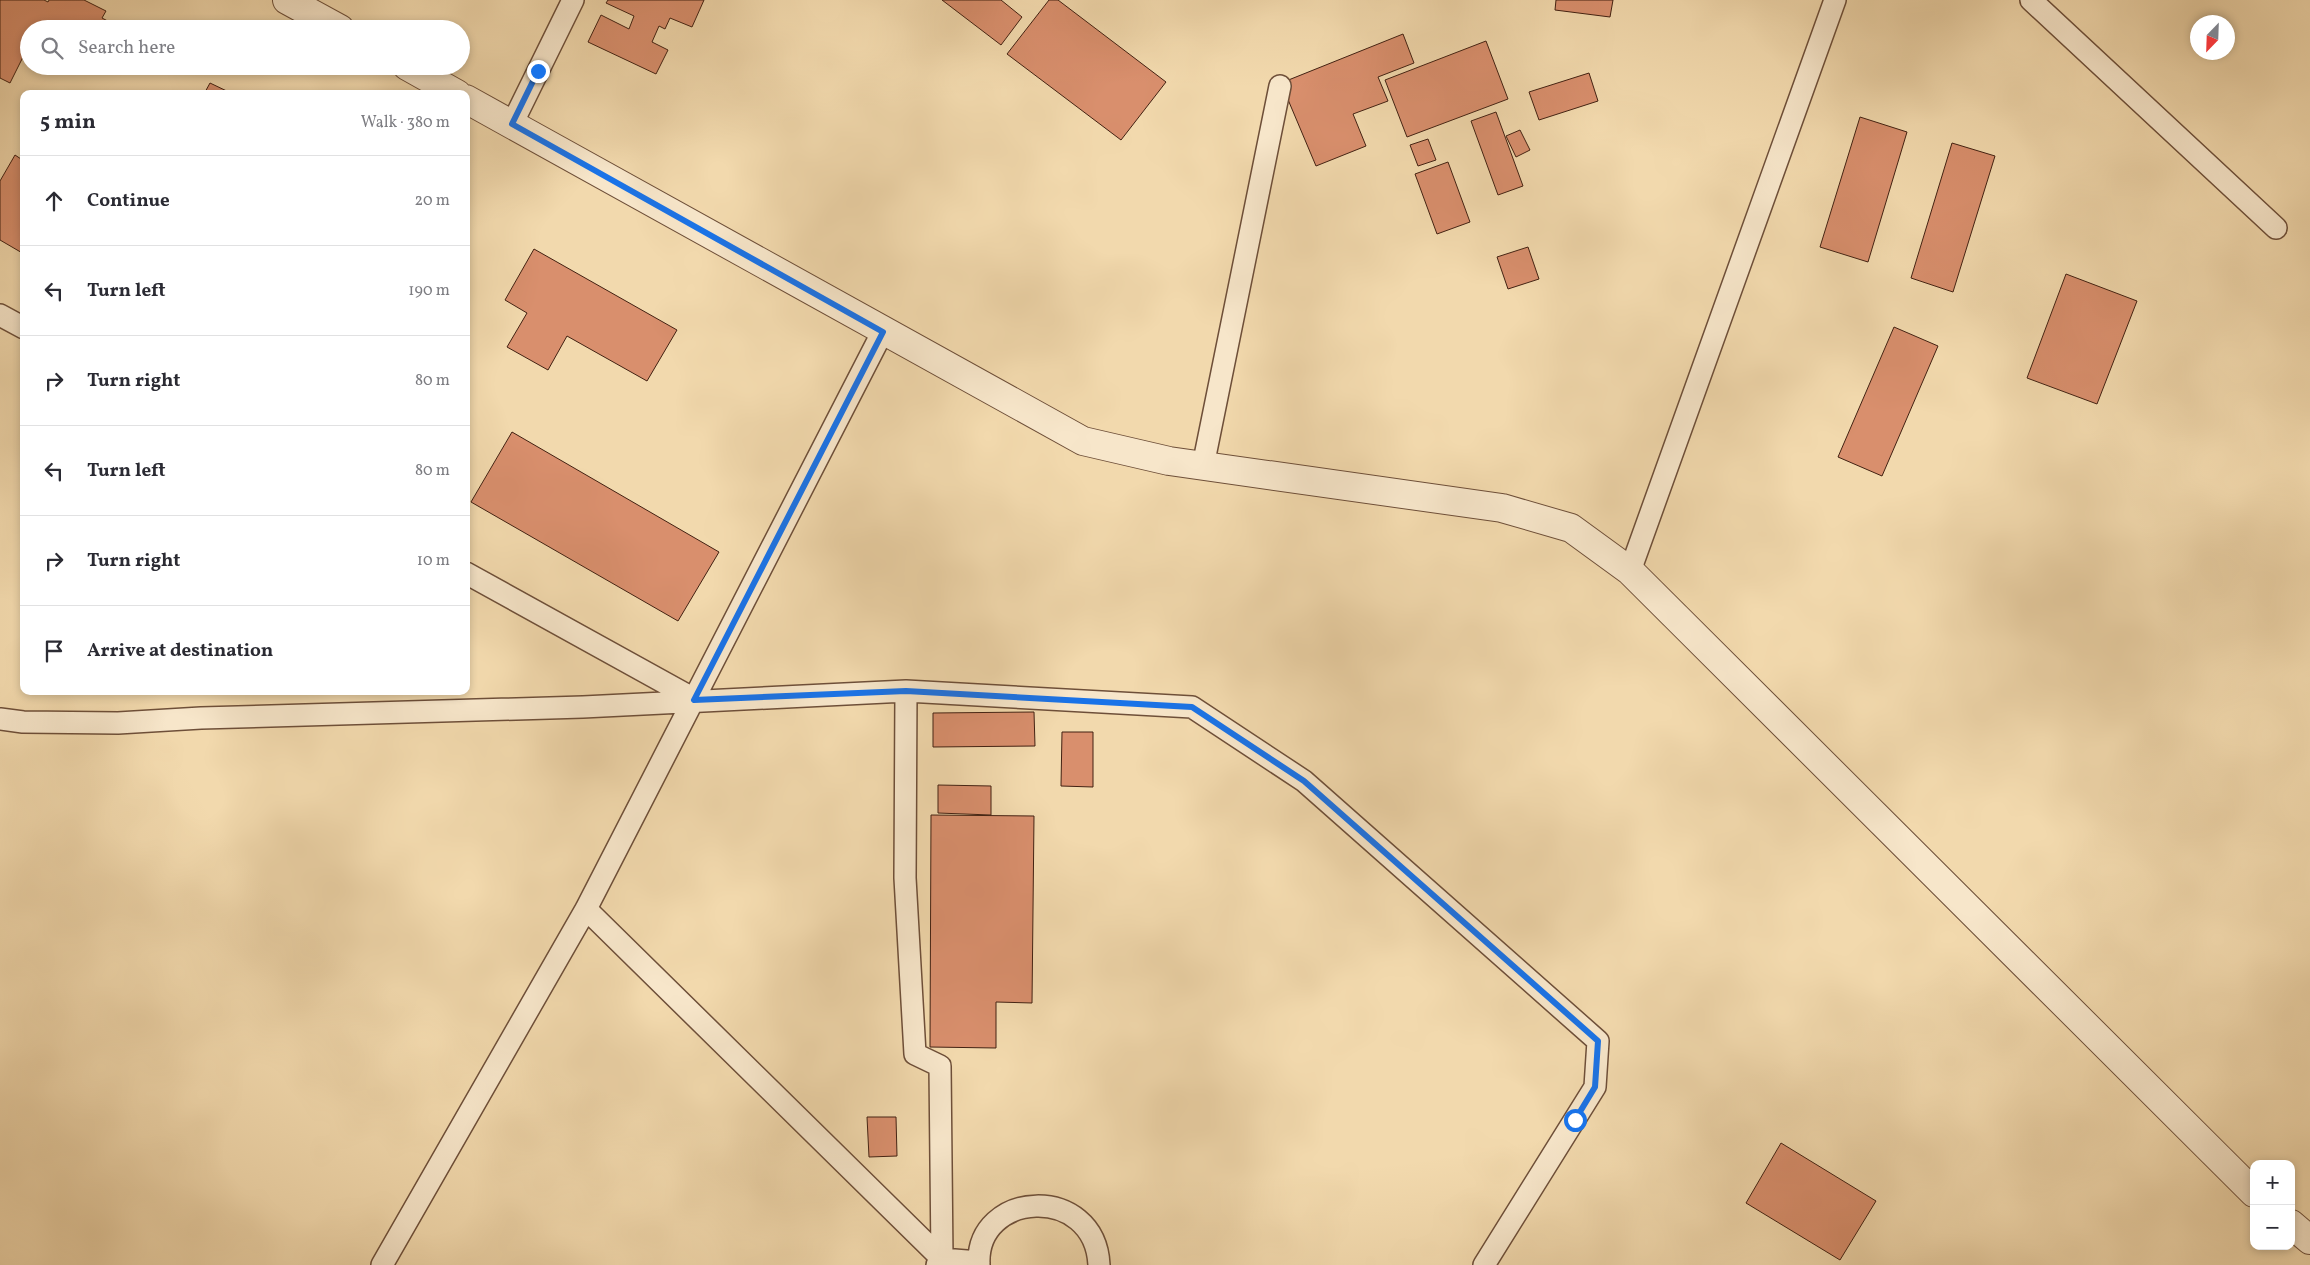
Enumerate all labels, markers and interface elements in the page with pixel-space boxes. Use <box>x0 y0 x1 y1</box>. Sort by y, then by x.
north arrow <box>2190 15 2235 60</box>
search box <box>20 20 470 75</box>
icon: search <box>38 34 66 62</box>
text: Search here <box>78 35 175 61</box>
route end <box>527 60 550 83</box>
text: 5 min <box>40 108 96 137</box>
text: Walk · 380 m <box>361 112 450 134</box>
icon: ahead <box>40 187 68 215</box>
text: Continue <box>87 188 170 214</box>
text: 20 m <box>415 190 450 212</box>
icon: left <box>40 277 68 305</box>
text: Turn left <box>87 278 166 304</box>
text: 190 m <box>408 280 450 302</box>
icon: right <box>40 367 68 395</box>
text: Turn right <box>87 368 180 394</box>
text: 80 m <box>415 370 450 392</box>
icon: left <box>40 457 68 485</box>
text: Turn left <box>87 458 166 484</box>
text: 80 m <box>415 460 450 482</box>
icon: right <box>40 547 68 575</box>
text: Turn right <box>87 548 180 574</box>
text: 10 m <box>417 550 450 572</box>
icon: arrive <box>40 637 68 665</box>
text: Arrive at destination <box>87 638 273 664</box>
route start <box>1564 1109 1587 1132</box>
map controls <box>2250 1160 2295 1250</box>
button: + <box>2250 1160 2295 1205</box>
button: − <box>2250 1205 2295 1250</box>

